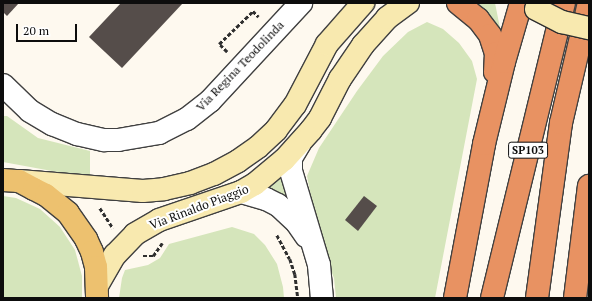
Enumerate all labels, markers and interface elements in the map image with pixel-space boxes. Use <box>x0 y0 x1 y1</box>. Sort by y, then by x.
scale bar <box>18 16 79 42</box>
street label: Via Regina Teodolinda <box>193 18 287 114</box>
text: 20 m <box>23 23 49 38</box>
road number: SP103 <box>508 141 548 159</box>
street label: Via Rinaldo Piaggio <box>148 182 250 232</box>

